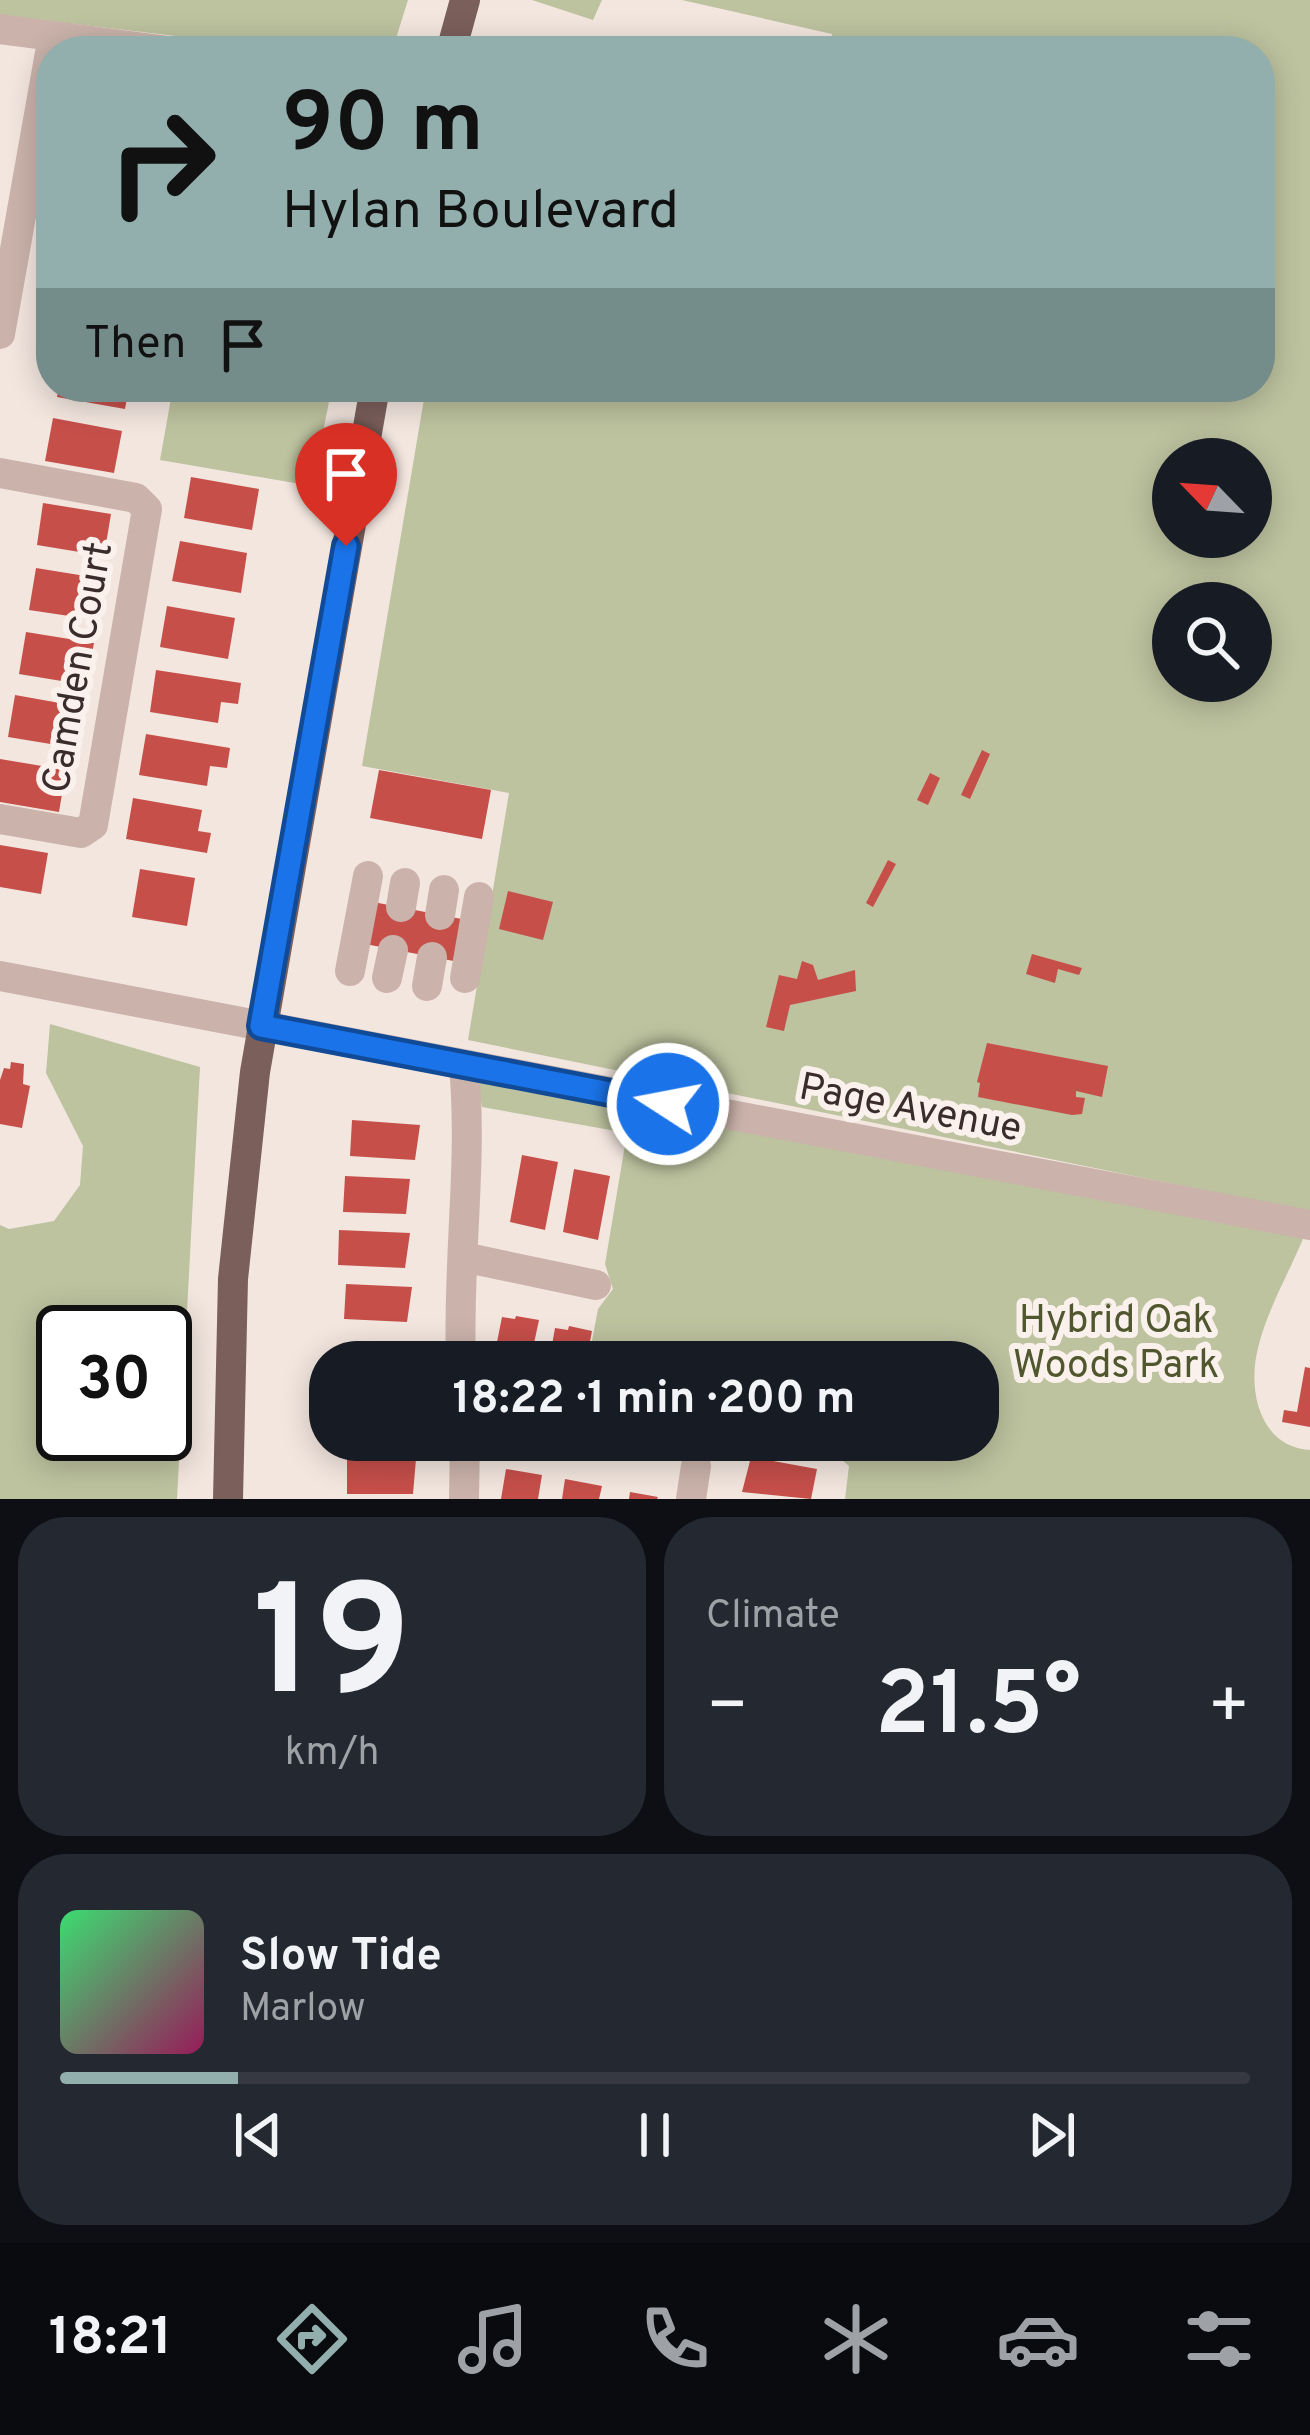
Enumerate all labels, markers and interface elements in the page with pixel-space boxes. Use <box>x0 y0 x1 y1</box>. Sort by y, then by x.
text: 90 m <box>282 75 484 181</box>
icon: right <box>84 84 240 240</box>
text: Hylan Boulevard <box>282 179 679 248</box>
icon: arrive <box>210 312 276 378</box>
text: Then <box>84 317 186 374</box>
pin <box>295 423 397 546</box>
north arrow <box>1152 438 1272 558</box>
map controls <box>1152 438 1272 702</box>
icon: arrive <box>313 441 379 507</box>
street label: Camden Court <box>34 539 126 797</box>
button: search <box>1152 582 1272 702</box>
position arrow <box>605 1041 731 1167</box>
street label: Page Avenue <box>795 1064 1025 1156</box>
park label: Hybrid Oak Woods Park <box>1013 1298 1219 1392</box>
speed limit sign: 30 <box>36 1305 192 1461</box>
text: 18:22 · 1 min · 200 m <box>453 1372 855 1429</box>
text: 19 <box>253 1553 411 1751</box>
text: Climate <box>706 1593 840 1642</box>
text: 21.5° <box>875 1653 1081 1766</box>
text: − <box>706 1668 749 1751</box>
text: + <box>1207 1668 1250 1751</box>
text: km/h <box>285 1730 379 1779</box>
text: Slow Tide <box>240 1929 442 1986</box>
text: Marlow <box>240 1986 366 2035</box>
icon: previous <box>225 2102 291 2168</box>
icon: pause <box>622 2102 688 2168</box>
icon: next <box>1019 2102 1085 2168</box>
icon: directions <box>270 2297 354 2381</box>
icon: music <box>451 2297 535 2381</box>
icon: phone <box>633 2297 717 2381</box>
icon: climate <box>814 2297 898 2381</box>
icon: car <box>996 2297 1080 2381</box>
icon: filters <box>1177 2297 1261 2381</box>
text: 18:21 <box>49 2305 172 2374</box>

